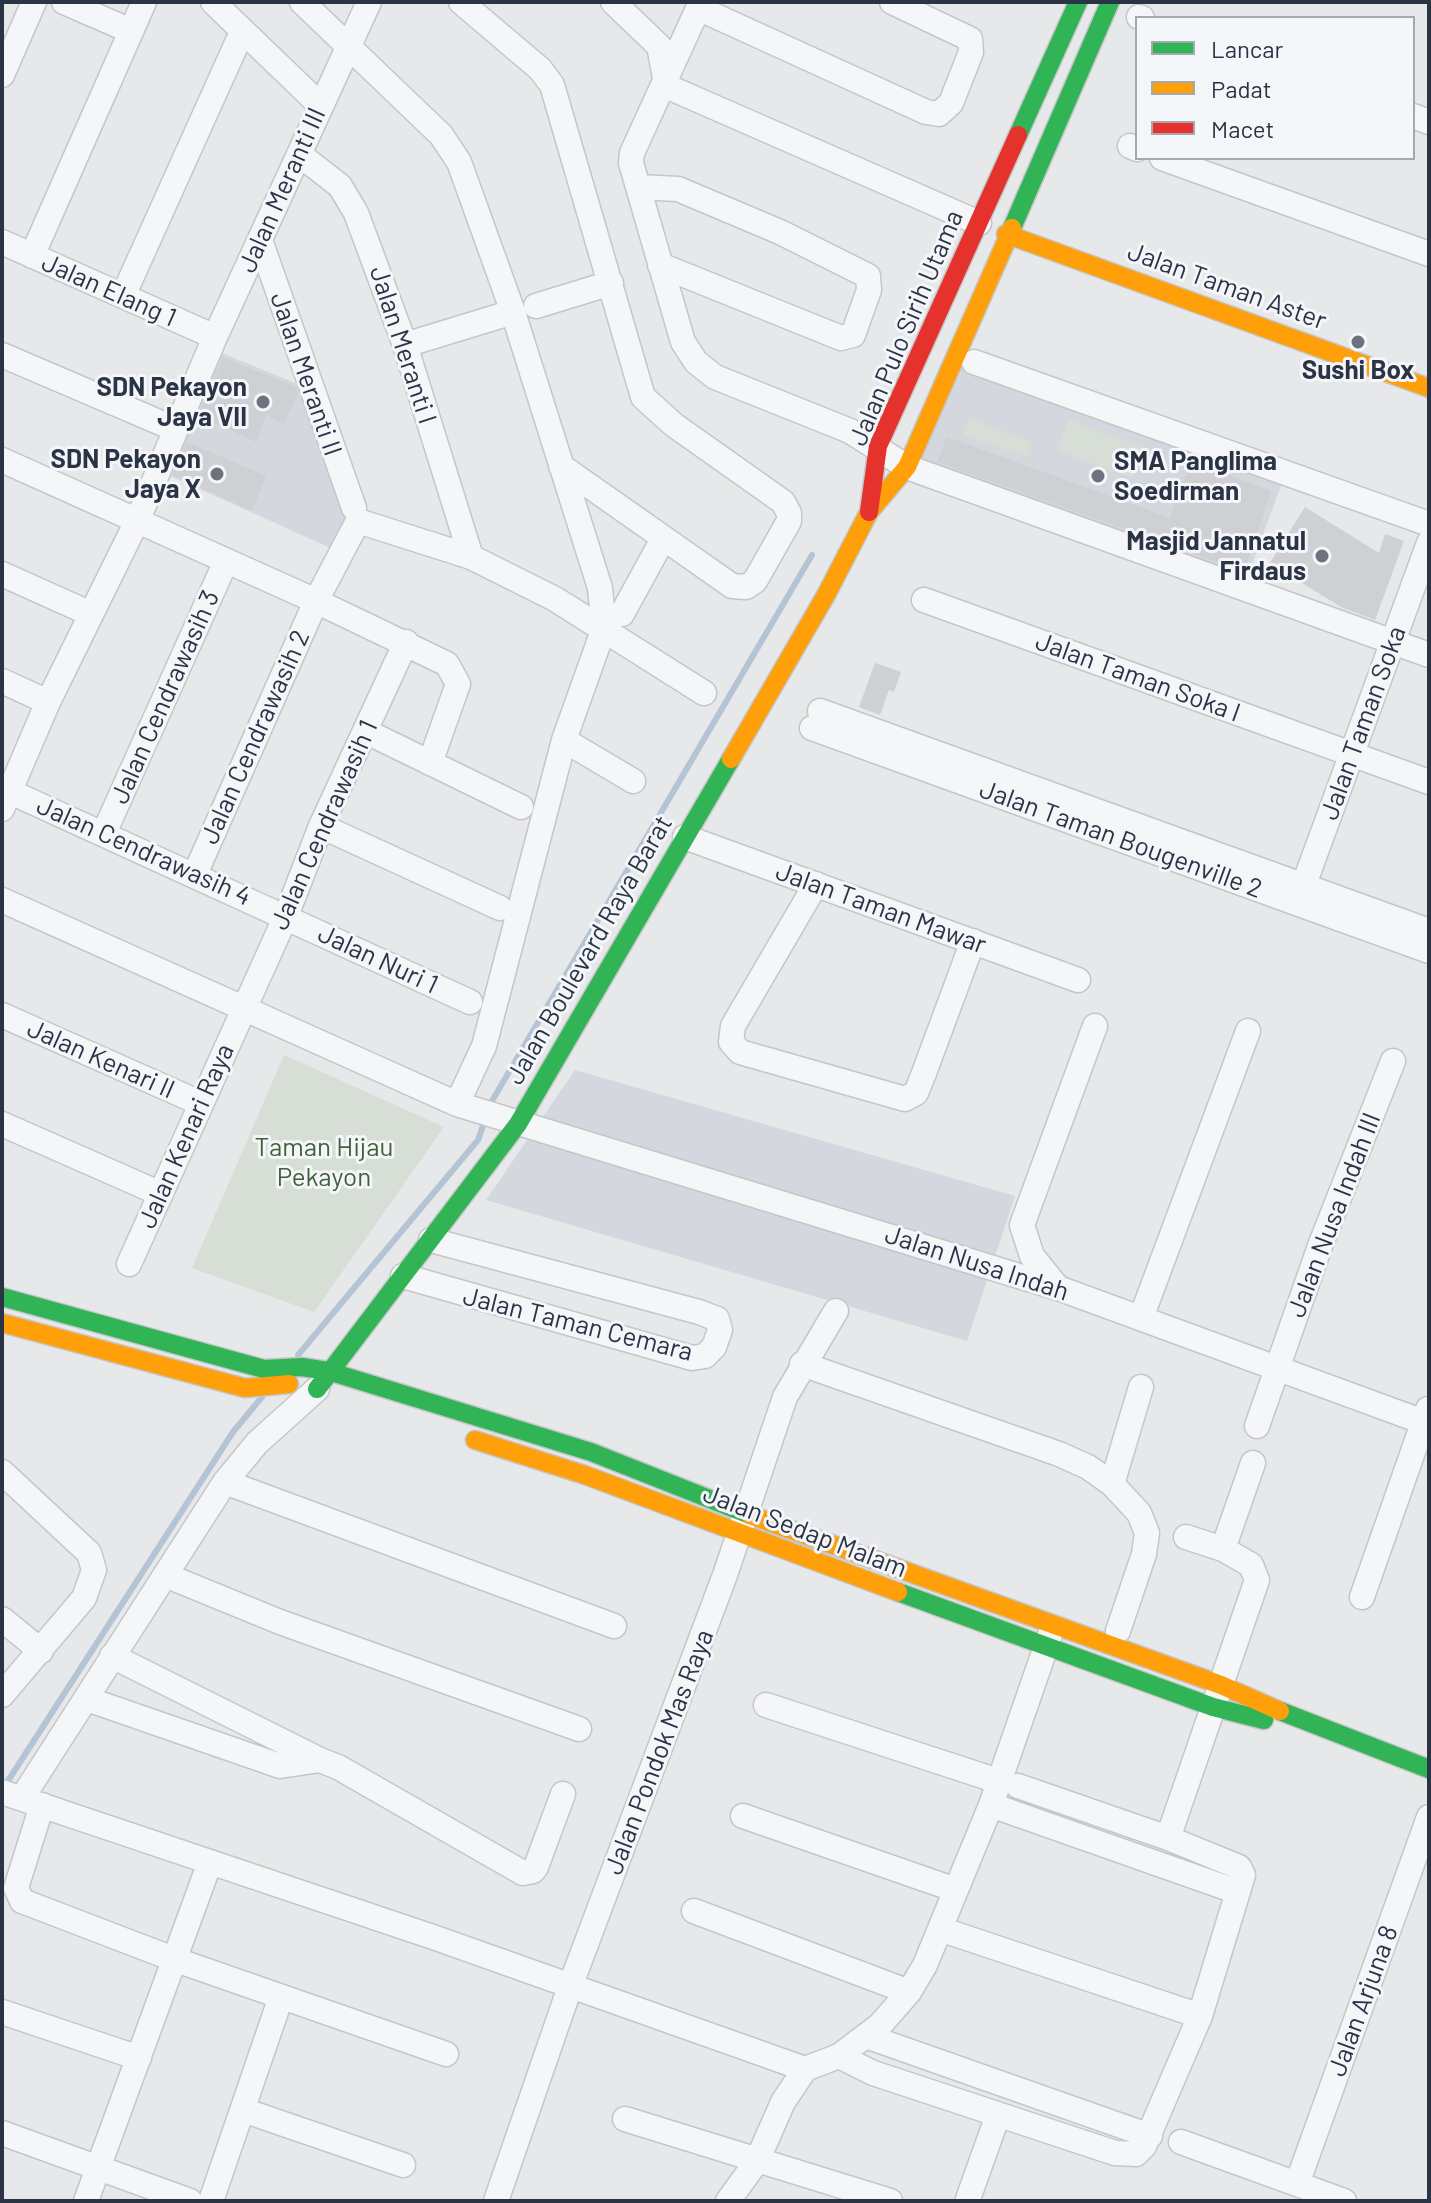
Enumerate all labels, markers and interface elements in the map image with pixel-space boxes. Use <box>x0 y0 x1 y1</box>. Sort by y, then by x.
legend <box>1135 16 1415 160</box>
text: Lancar <box>1211 34 1283 63</box>
text: Padat <box>1211 74 1271 103</box>
street label: Jalan Meranti III <box>232 103 332 277</box>
text: Macet <box>1211 114 1274 143</box>
street label: Jalan Pulo Sirih Utama <box>842 205 970 451</box>
street label: Jalan Taman Aster <box>1123 236 1331 336</box>
street label: Jalan Elang 1 <box>37 246 181 334</box>
street label: Jalan Meranti I <box>363 262 443 428</box>
street label: Jalan Meranti II <box>263 288 349 460</box>
marker: Sushi Box <box>1349 333 1367 351</box>
place label: Sushi Box <box>1302 354 1414 386</box>
place label: SDN Pekayon Jaya VII <box>96 371 247 432</box>
marker: SDN Pekayon Jaya VII <box>254 393 272 411</box>
place label: SDN Pekayon Jaya X <box>50 443 201 504</box>
place label: SMA Panglima Soedirman <box>1114 445 1277 506</box>
marker: SDN Pekayon Jaya X <box>208 465 226 483</box>
marker: SMA Panglima Soedirman <box>1089 467 1107 485</box>
place label: Masjid Jannatul Firdaus <box>1126 525 1306 586</box>
marker: Masjid Jannatul Firdaus <box>1313 547 1331 565</box>
street label: Jalan Cendrawasih 3 <box>104 585 226 809</box>
street label: Jalan Taman Soka <box>1313 622 1413 824</box>
street label: Jalan Cendrawasih 2 <box>194 625 316 849</box>
street label: Jalan Taman Soka I <box>1031 625 1245 729</box>
street label: Jalan Cendrawasih 1 <box>264 715 384 935</box>
street label: Jalan Taman Bougenville 2 <box>975 773 1267 905</box>
street label: Jalan Cendrawasih 4 <box>32 790 256 912</box>
street label: Jalan Boulevard Raya Barat <box>499 810 679 1090</box>
street label: Jalan Taman Mawar <box>772 855 990 961</box>
street label: Jalan Nuri 1 <box>313 918 443 1000</box>
street label: Jalan Kenari II <box>22 1013 180 1105</box>
street label: Jalan Kenari Raya <box>131 1039 241 1233</box>
street label: Jalan Nusa Indah III <box>1281 1108 1387 1322</box>
park label: Taman Hijau Pekayon <box>255 1131 393 1192</box>
street label: Jalan Nusa Indah <box>881 1219 1073 1307</box>
street label: Jalan Taman Cemara <box>460 1280 696 1368</box>
street label: Jalan Sedap Malam <box>699 1478 911 1584</box>
street label: Jalan Pondok Mas Raya <box>598 1625 720 1879</box>
street label: Jalan Arjuna 8 <box>1321 1921 1405 2081</box>

